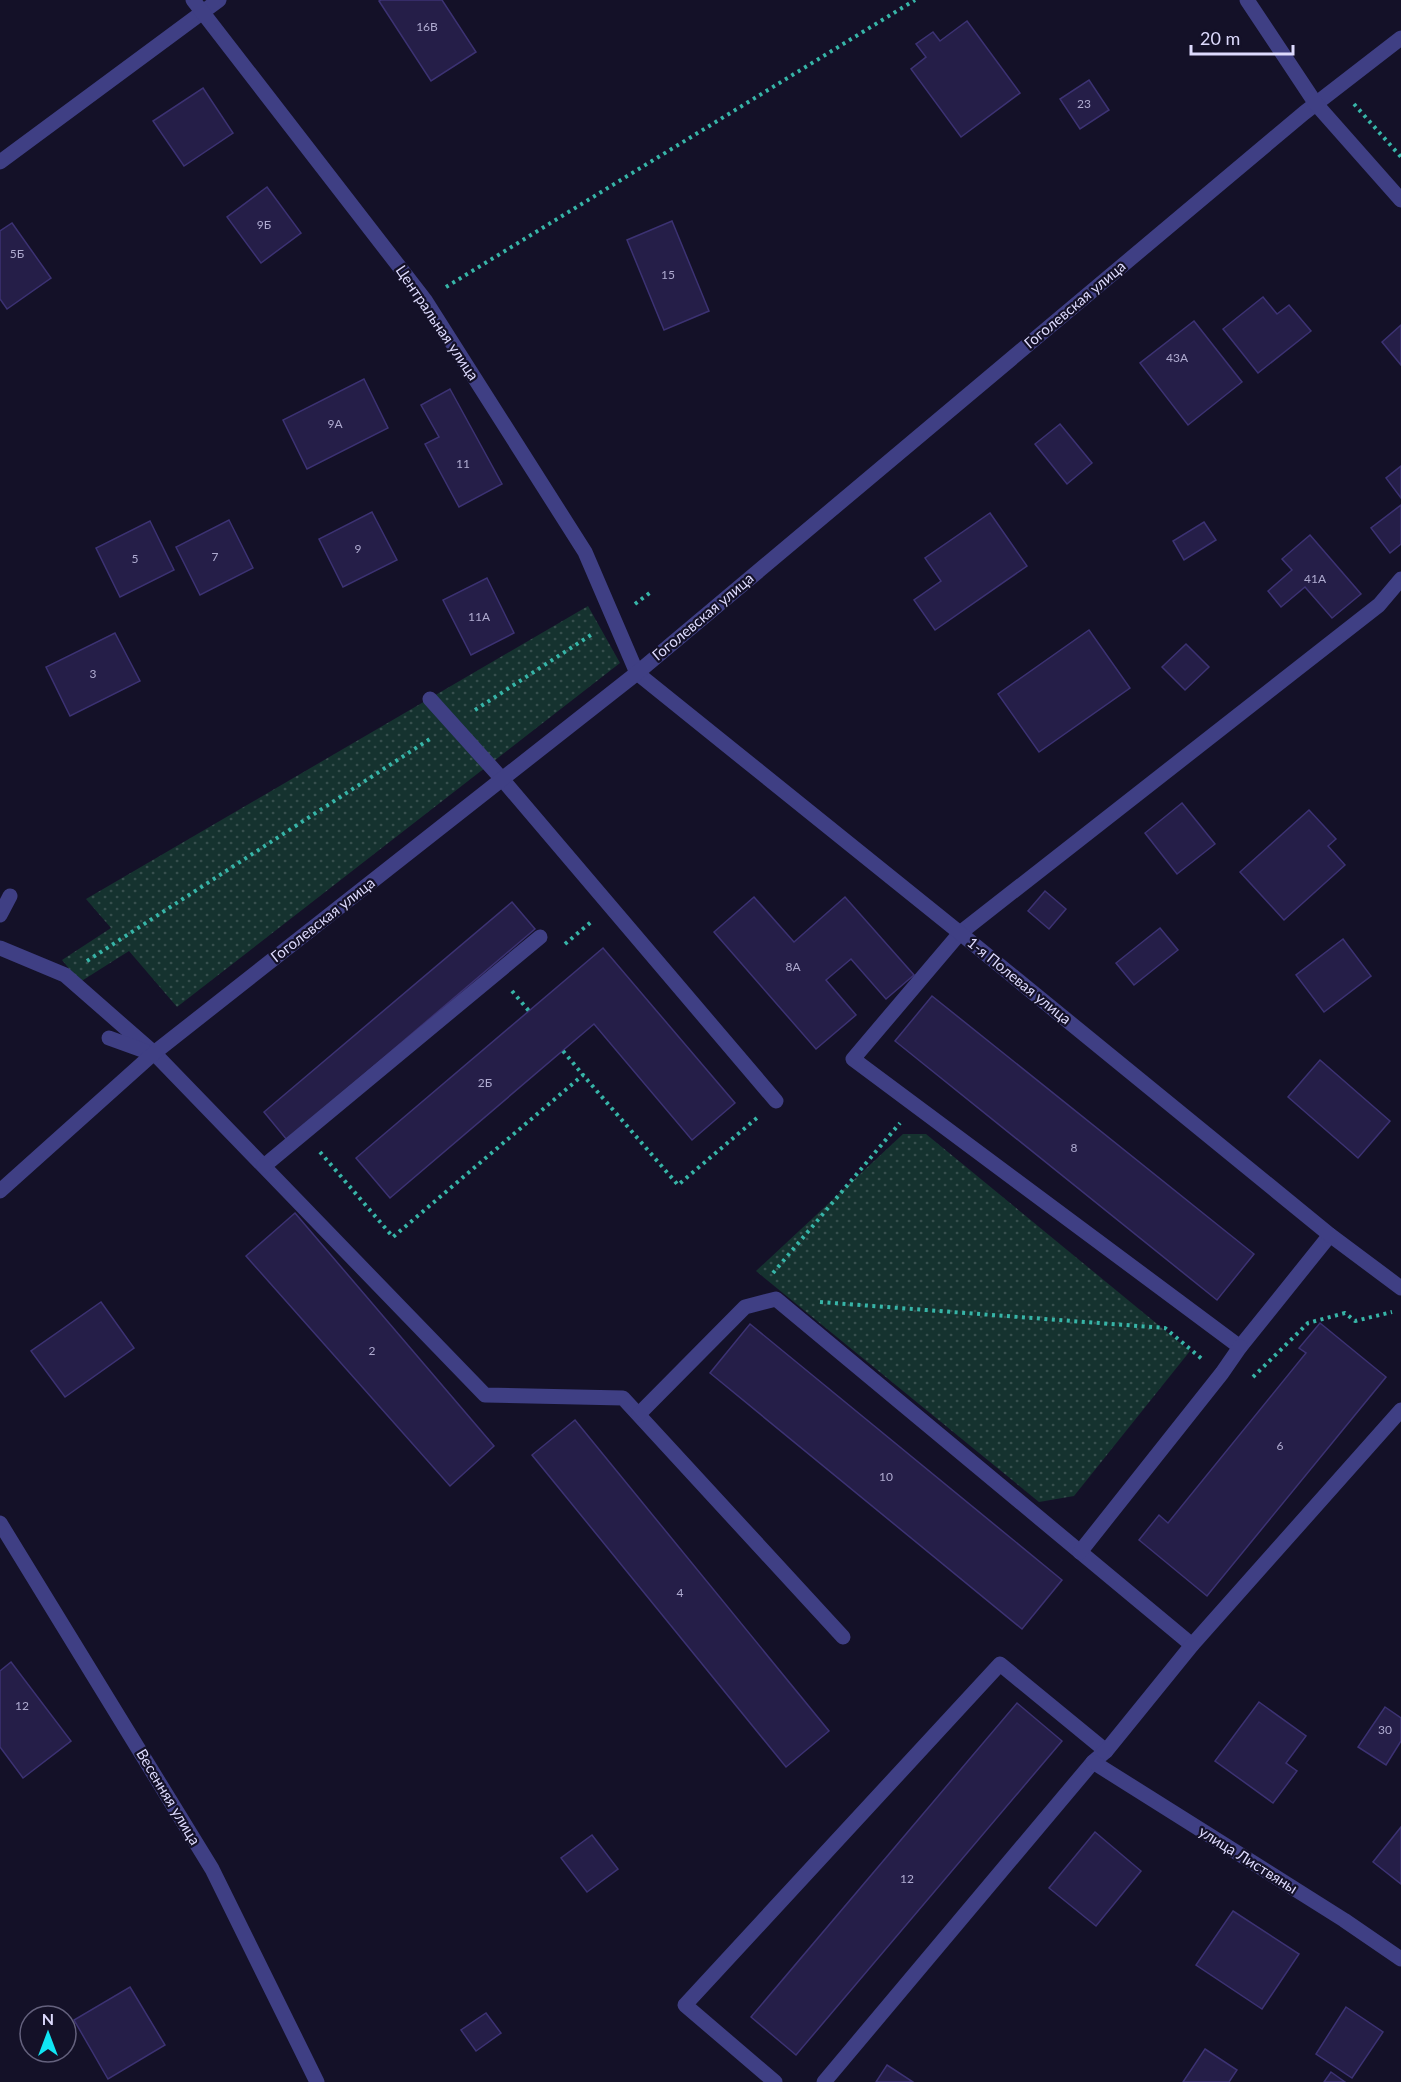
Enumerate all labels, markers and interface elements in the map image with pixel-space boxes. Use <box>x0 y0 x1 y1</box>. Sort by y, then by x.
scale bar <box>1191 18 1293 56</box>
house number: 16В <box>416 19 438 34</box>
text: 20 m <box>1200 27 1240 49</box>
house number: 23 <box>1077 96 1091 111</box>
house number: 9Б <box>257 217 271 232</box>
house number: 5Б <box>10 246 24 261</box>
street label: Гоголевская улица <box>1020 257 1129 352</box>
street label: Центральная улица <box>393 261 483 383</box>
house number: 15 <box>661 267 675 282</box>
house number: 43А <box>1166 350 1189 365</box>
house number: 9А <box>327 416 343 431</box>
house number: 11 <box>456 456 470 471</box>
house number: 9 <box>355 541 362 556</box>
house number: 7 <box>212 549 219 564</box>
house number: 5 <box>132 551 139 566</box>
street label: Гоголевская улица <box>648 569 757 664</box>
house number: 41А <box>1304 571 1327 586</box>
house number: 11А <box>468 609 491 624</box>
house number: 3 <box>90 666 97 681</box>
street label: Гоголевская улица <box>267 873 378 965</box>
street label: 1-я Полевая улица <box>964 933 1075 1028</box>
house number: 8А <box>785 959 801 974</box>
house number: 2Б <box>478 1075 492 1090</box>
house number: 8 <box>1071 1140 1078 1155</box>
house number: 2 <box>369 1343 376 1358</box>
house number: 6 <box>1277 1438 1284 1453</box>
house number: 10 <box>879 1469 893 1484</box>
house number: 4 <box>677 1585 684 1600</box>
house number: 12 <box>15 1698 29 1713</box>
house number: 30 <box>1378 1722 1392 1737</box>
street label: Весенняя улица <box>133 1745 205 1848</box>
street label: улица Листвяны <box>1196 1822 1301 1897</box>
house number: 12 <box>900 1871 914 1886</box>
north arrow <box>18 2004 78 2064</box>
text: N <box>42 2009 54 2028</box>

